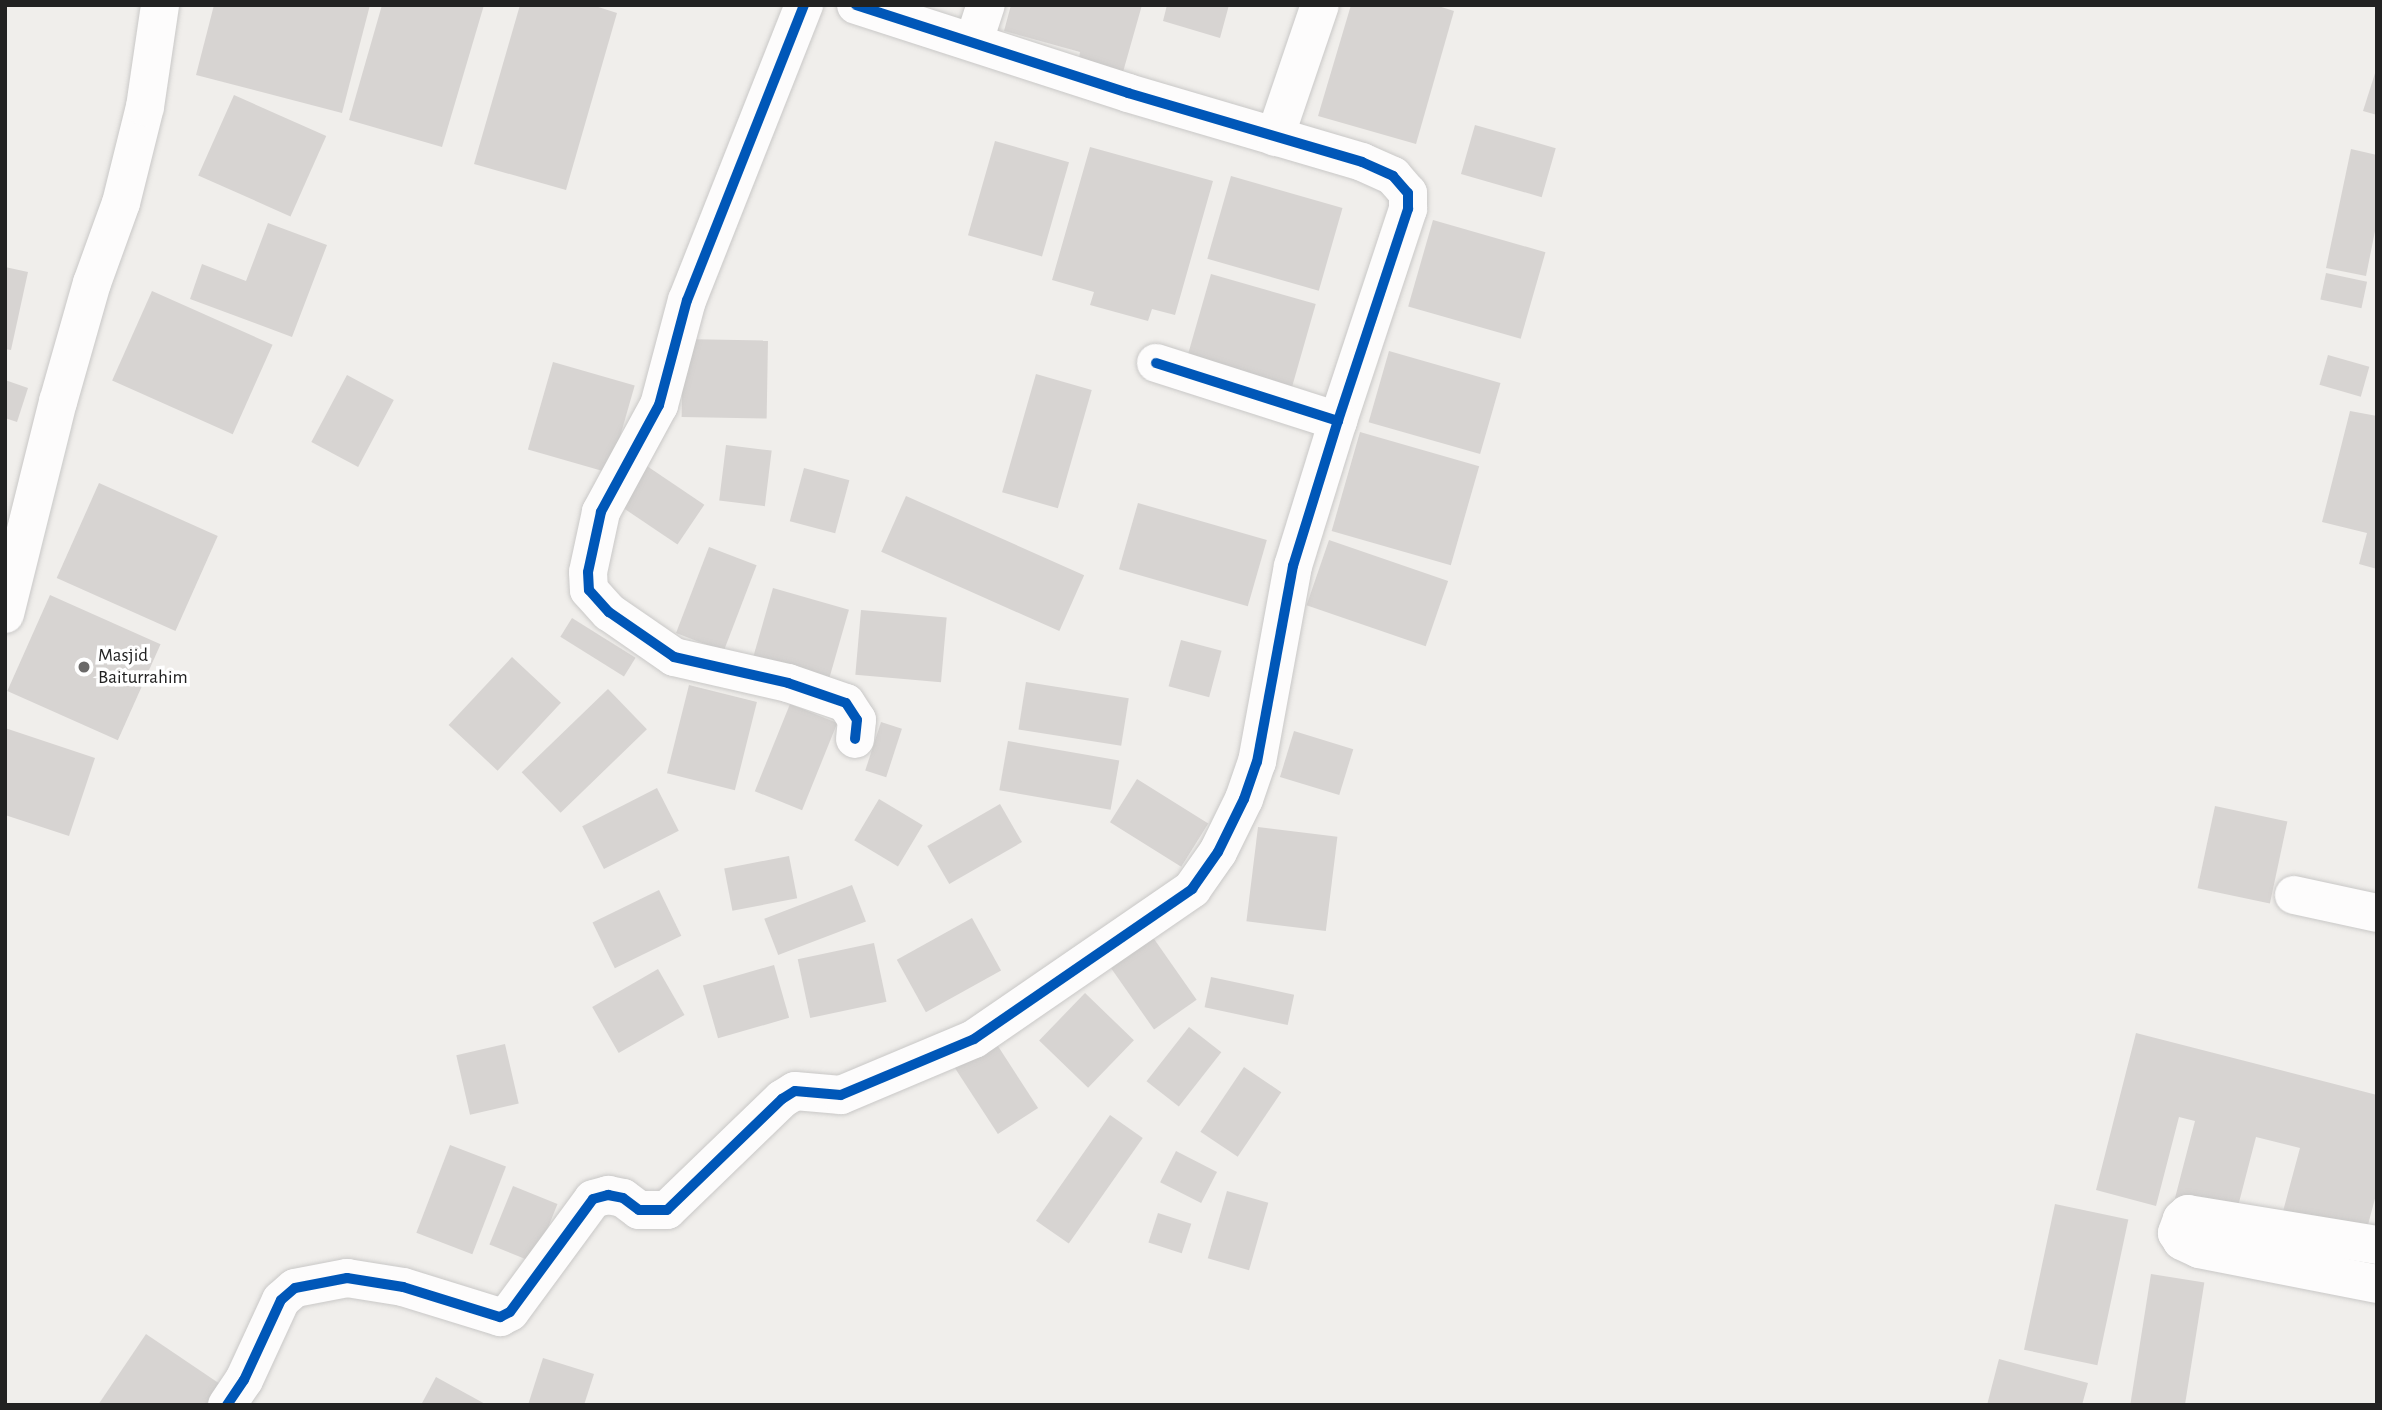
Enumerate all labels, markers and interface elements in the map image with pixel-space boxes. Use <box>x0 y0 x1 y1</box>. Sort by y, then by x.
place label: Masjid Baiturrahim <box>98 645 188 689</box>
marker: Masjid Baiturrahim <box>76 659 92 675</box>

